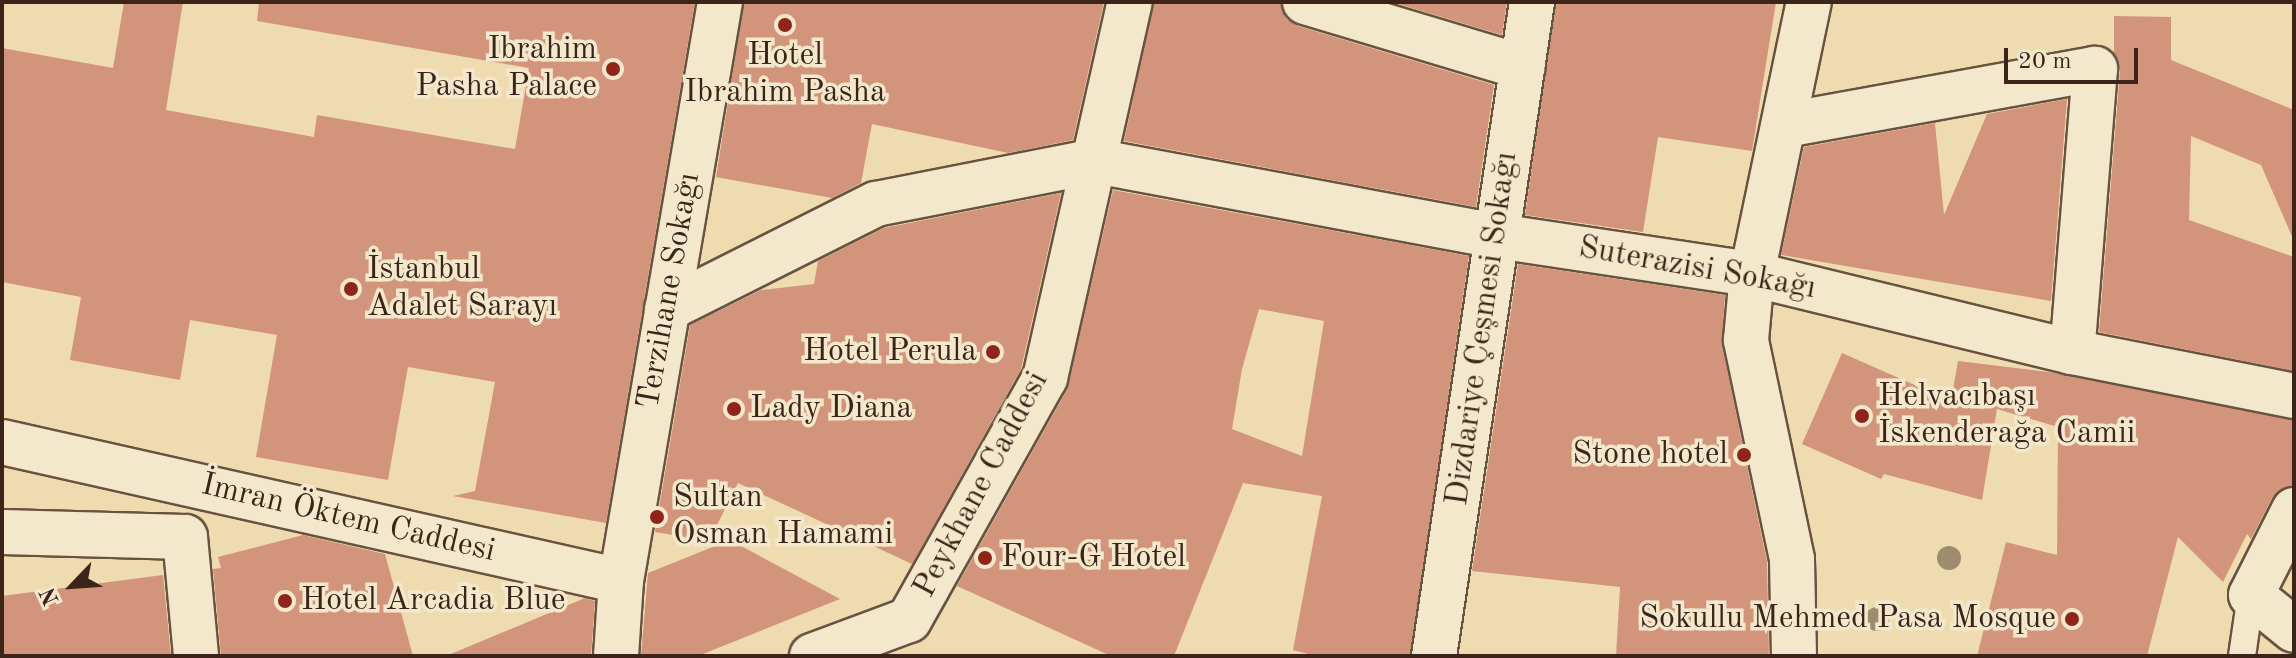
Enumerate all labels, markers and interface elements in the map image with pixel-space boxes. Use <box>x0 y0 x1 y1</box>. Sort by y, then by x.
marker: Hotel Ibrahim Pasha <box>776 16 794 34</box>
place label: Ibrahim Pasha Palace <box>415 32 597 107</box>
scale bar <box>2008 32 2142 82</box>
place label: Hotel Ibrahim Pasha <box>684 38 886 113</box>
text: 20 m <box>2018 50 2072 74</box>
marker: Ibrahim Pasha Palace <box>604 60 622 78</box>
street label: Dizdariye Çeşmesi Sokağı <box>1439 150 1527 508</box>
street label: Terzihane Sokağı <box>630 170 710 412</box>
street label: Suterazisi Sokağı <box>1575 229 1819 309</box>
place label: İstanbul Adalet Sarayı <box>367 252 557 327</box>
marker: İstanbul Adalet Sarayı <box>342 280 360 298</box>
place label: Hotel Perula <box>803 333 977 371</box>
marker: Hotel Perula <box>984 343 1002 361</box>
street label: Peykhane Caddesi <box>906 365 1058 605</box>
place label: Helvacıbaşı İskenderağa Camii <box>1878 379 2135 454</box>
place label: Lady Diana <box>750 390 912 428</box>
marker: Lady Diana <box>725 400 743 418</box>
marker: Helvacıbaşı İskenderağa Camii <box>1853 407 1871 425</box>
place label: Stone hotel <box>1572 436 1728 474</box>
marker: Stone hotel <box>1735 446 1753 464</box>
street label: İmran Öktem Caddesi <box>197 467 499 571</box>
place label: Sultan Osman Hamami <box>673 480 893 555</box>
marker: Sultan Osman Hamami <box>648 508 666 526</box>
place label: Four-G Hotel <box>1001 539 1186 577</box>
north arrow <box>32 546 112 626</box>
marker: Four-G Hotel <box>976 549 994 567</box>
place label: Hotel Arcadia Blue <box>301 582 566 620</box>
text: N <box>37 584 64 608</box>
marker: Hotel Arcadia Blue <box>276 592 294 610</box>
place label: Sokullu Mehmed Pasa Mosque <box>1639 600 2056 638</box>
marker: Sokullu Mehmed Pasa Mosque <box>2063 610 2081 628</box>

